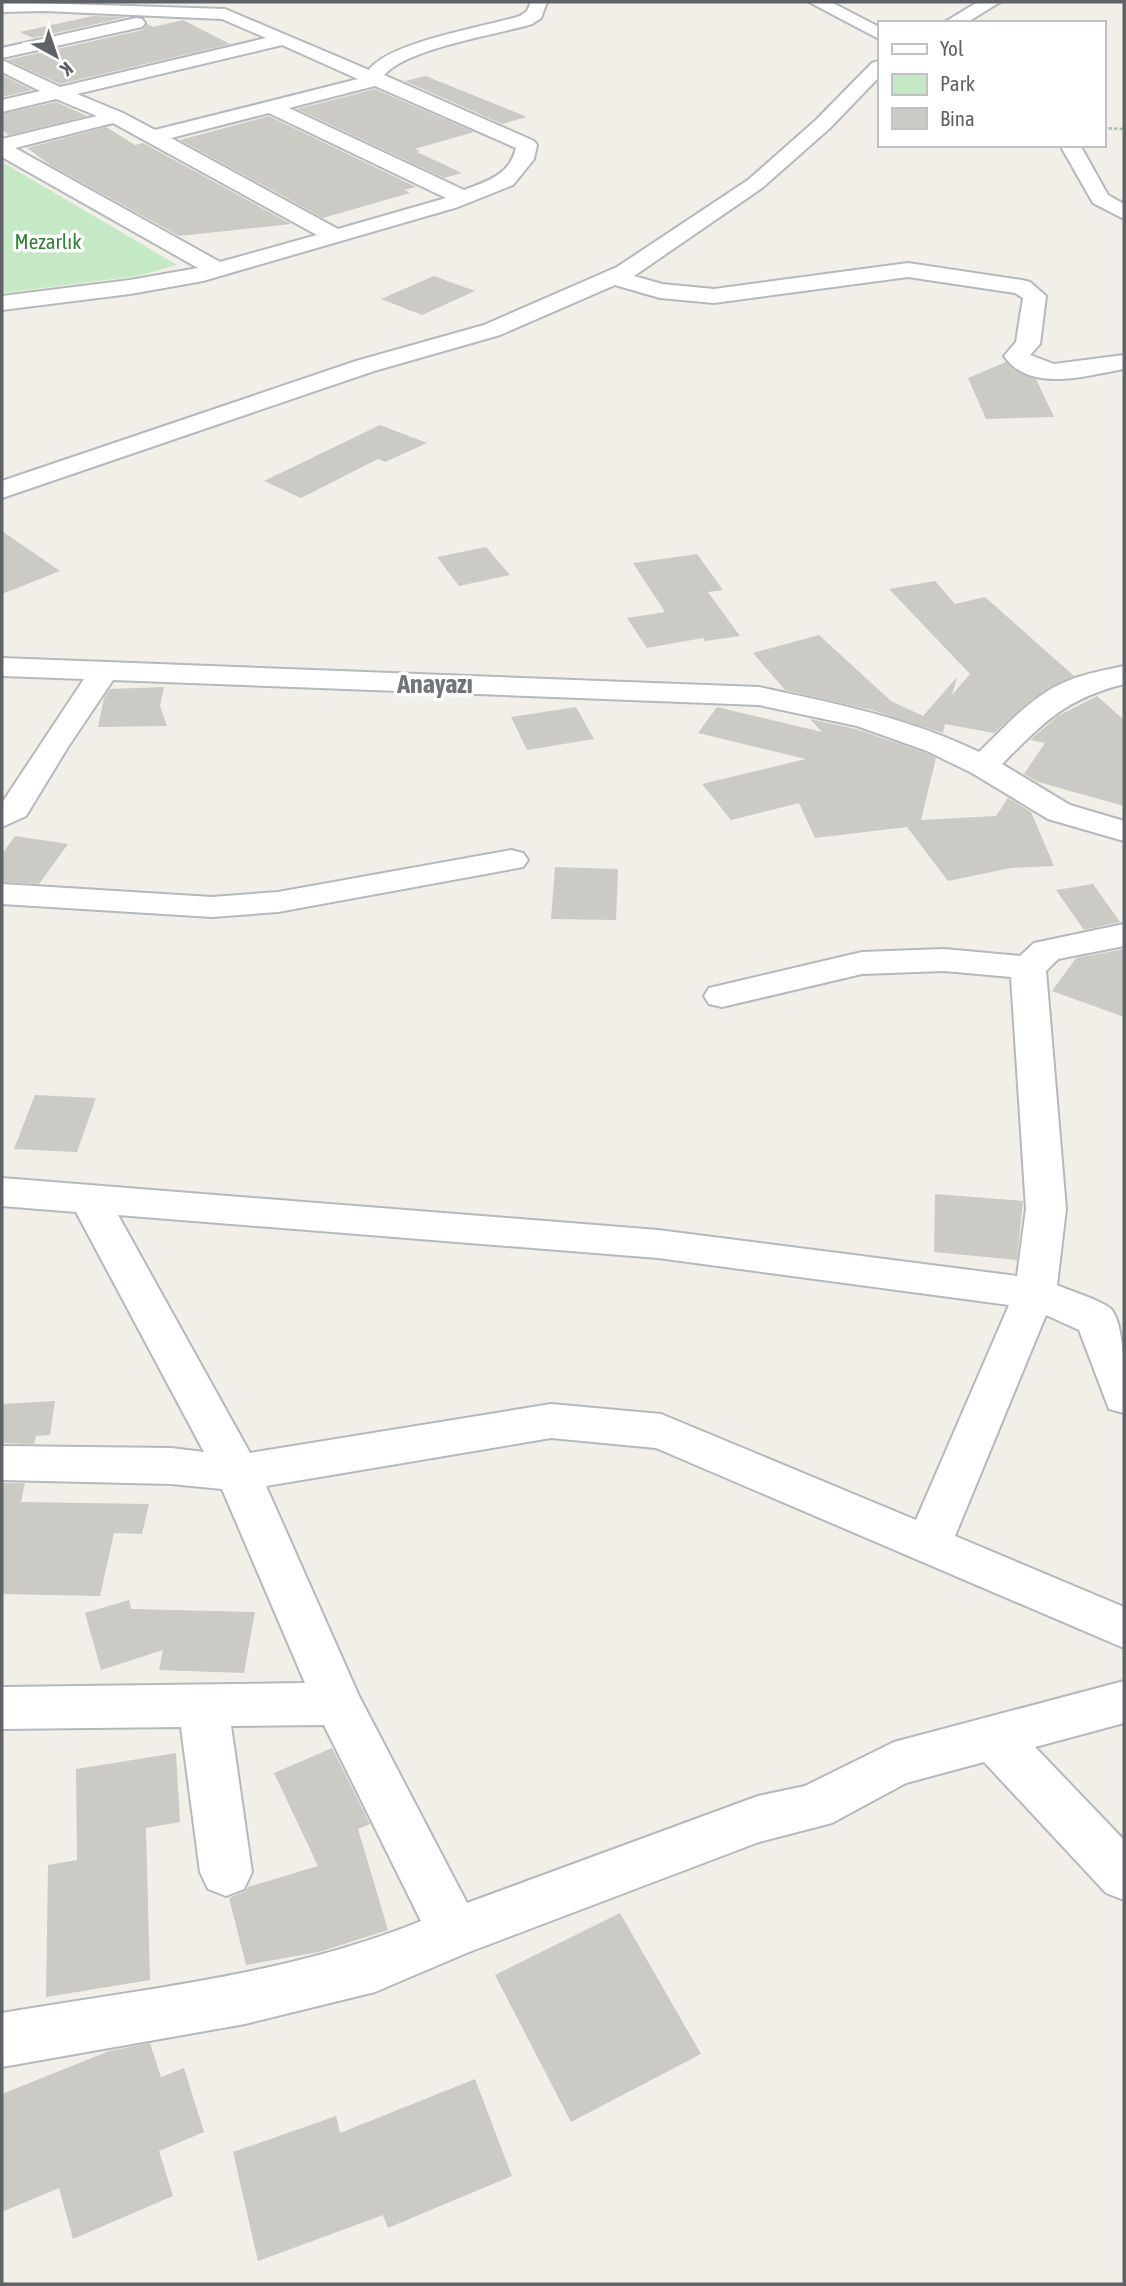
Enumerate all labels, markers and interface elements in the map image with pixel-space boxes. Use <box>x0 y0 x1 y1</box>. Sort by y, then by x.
north arrow <box>21 21 91 91</box>
legend <box>878 21 1105 147</box>
text: Yol <box>940 36 964 60</box>
text: K <box>56 58 78 81</box>
text: Park <box>940 71 975 95</box>
text: Bina <box>940 106 975 130</box>
park label: Mezarlık <box>15 229 81 253</box>
district label: Anayazı <box>396 669 473 699</box>

